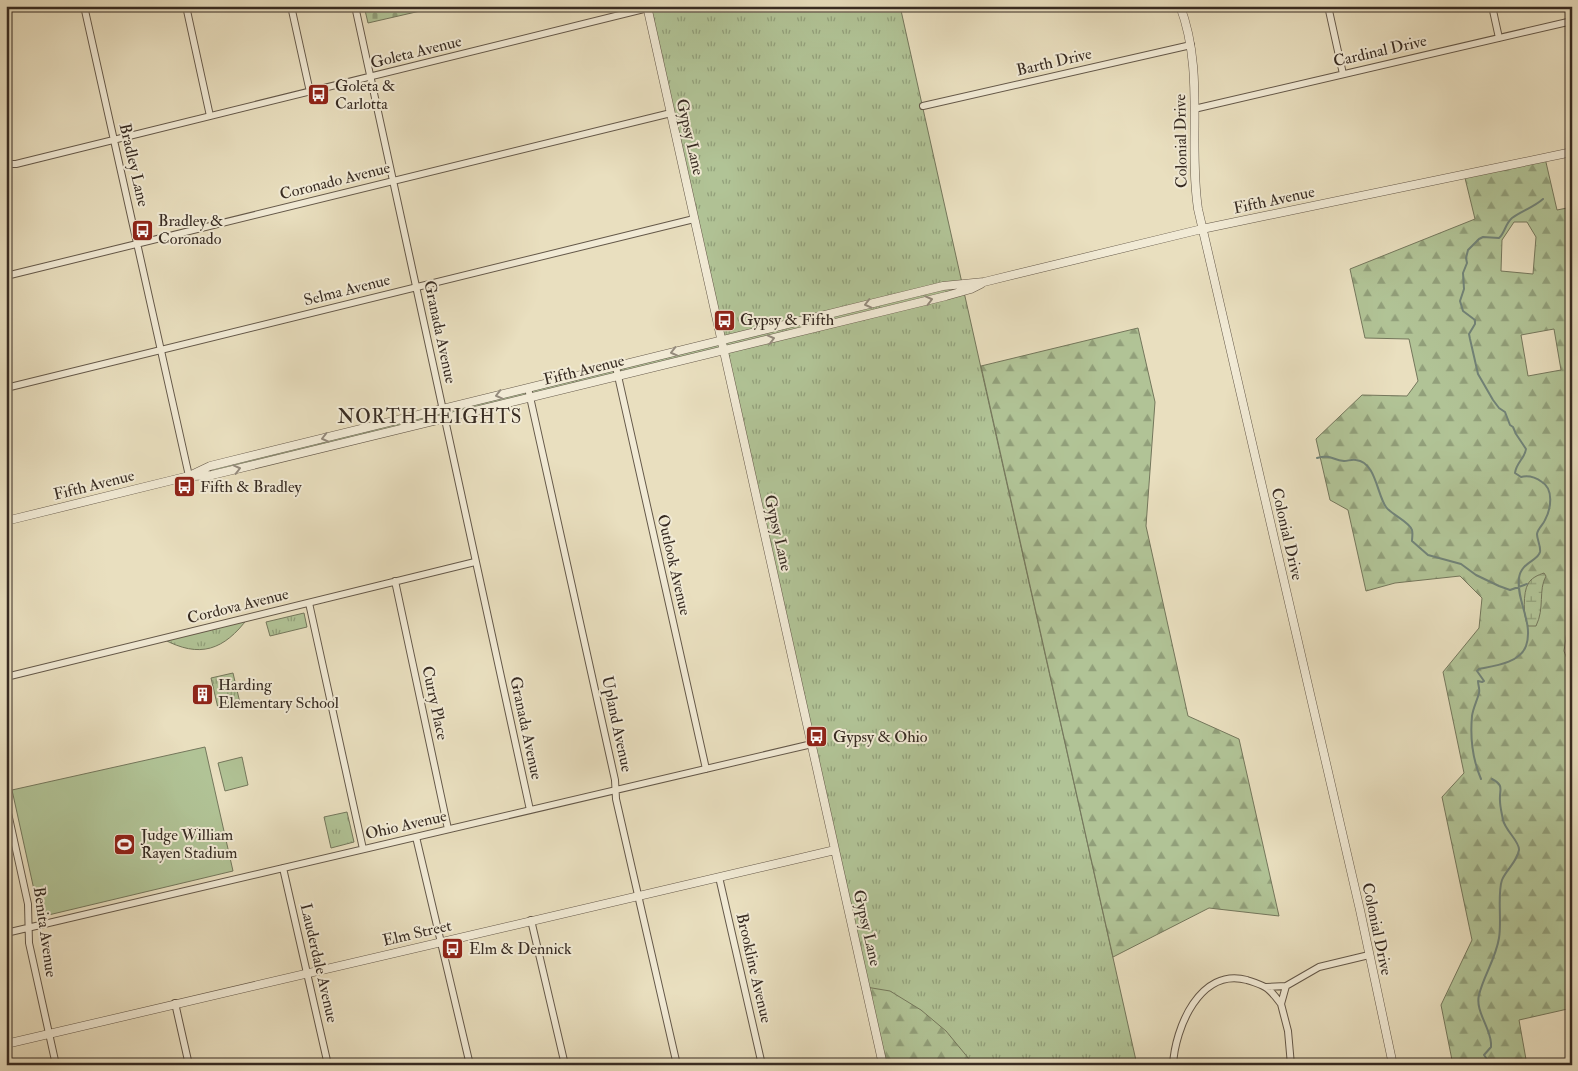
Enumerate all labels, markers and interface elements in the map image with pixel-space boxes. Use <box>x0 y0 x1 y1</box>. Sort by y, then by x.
street label: Cardinal Drive <box>1331 30 1429 71</box>
street label: Goleta Avenue <box>368 31 464 73</box>
street label: Barth Drive <box>1014 44 1094 80</box>
place label: Goleta & Carlotta <box>335 76 395 114</box>
bus stop icon: Goleta & Carlotta <box>307 83 331 107</box>
street label: Colonial Drive <box>1170 93 1192 188</box>
street label: Gypsy Lane <box>671 97 709 178</box>
street label: Bradley Lane <box>115 121 153 209</box>
street label: Coronado Avenue <box>278 158 393 204</box>
street label: Fifth Avenue <box>1232 182 1317 218</box>
place label: Bradley & Coronado <box>158 211 223 249</box>
bus stop icon: Bradley & Coronado <box>130 218 154 242</box>
street label: Selma Avenue <box>302 270 393 310</box>
street label: Granada Avenue <box>419 279 461 386</box>
one-way arrow <box>924 295 933 306</box>
one-way arrow <box>863 298 872 309</box>
bus stop icon: Gypsy & Fifth <box>712 308 736 332</box>
place label: Gypsy & Fifth <box>740 310 835 331</box>
one-way arrow <box>766 334 775 345</box>
one-way arrow <box>670 346 679 357</box>
street label: Fifth Avenue <box>541 350 627 390</box>
one-way arrow <box>495 389 504 400</box>
district label: NORTH HEIGHTS <box>338 405 522 429</box>
one-way arrow <box>320 432 329 443</box>
one-way arrow <box>233 464 242 475</box>
street label: Fifth Avenue <box>51 465 137 505</box>
bus stop icon: Fifth & Bradley <box>172 475 196 499</box>
place label: Fifth & Bradley <box>200 477 303 497</box>
street label: Colonial Drive <box>1267 486 1307 582</box>
street label: Gypsy Lane <box>759 493 797 574</box>
street label: Outlook Avenue <box>653 512 695 618</box>
street label: Cordova Avenue <box>185 584 291 628</box>
street label: Curry Place <box>417 664 453 742</box>
street label: Upland Avenue <box>596 674 637 774</box>
place label: Harding Elementary School <box>218 675 339 713</box>
street label: Granada Avenue <box>505 675 547 782</box>
building icon: Harding Elementary School <box>190 682 214 706</box>
bus stop icon: Gypsy & Ohio <box>805 725 829 749</box>
place label: Gypsy & Ohio <box>833 727 928 748</box>
street label: Ohio Avenue <box>363 806 449 844</box>
place label: Judge William Rayen Stadium <box>140 825 238 863</box>
sports icon: Judge William Rayen Stadium <box>113 832 137 856</box>
street label: Colonial Drive <box>1357 881 1397 977</box>
street label: Benita Avenue <box>29 886 61 979</box>
street label: Gypsy Lane <box>848 888 886 969</box>
street label: Lauderdale Avenue <box>296 901 343 1025</box>
street label: Brookline Avenue <box>732 911 776 1025</box>
street label: Elm Street <box>381 915 453 951</box>
bus stop icon: Elm & Dennick <box>441 937 465 961</box>
place label: Elm & Dennick <box>469 939 572 959</box>

